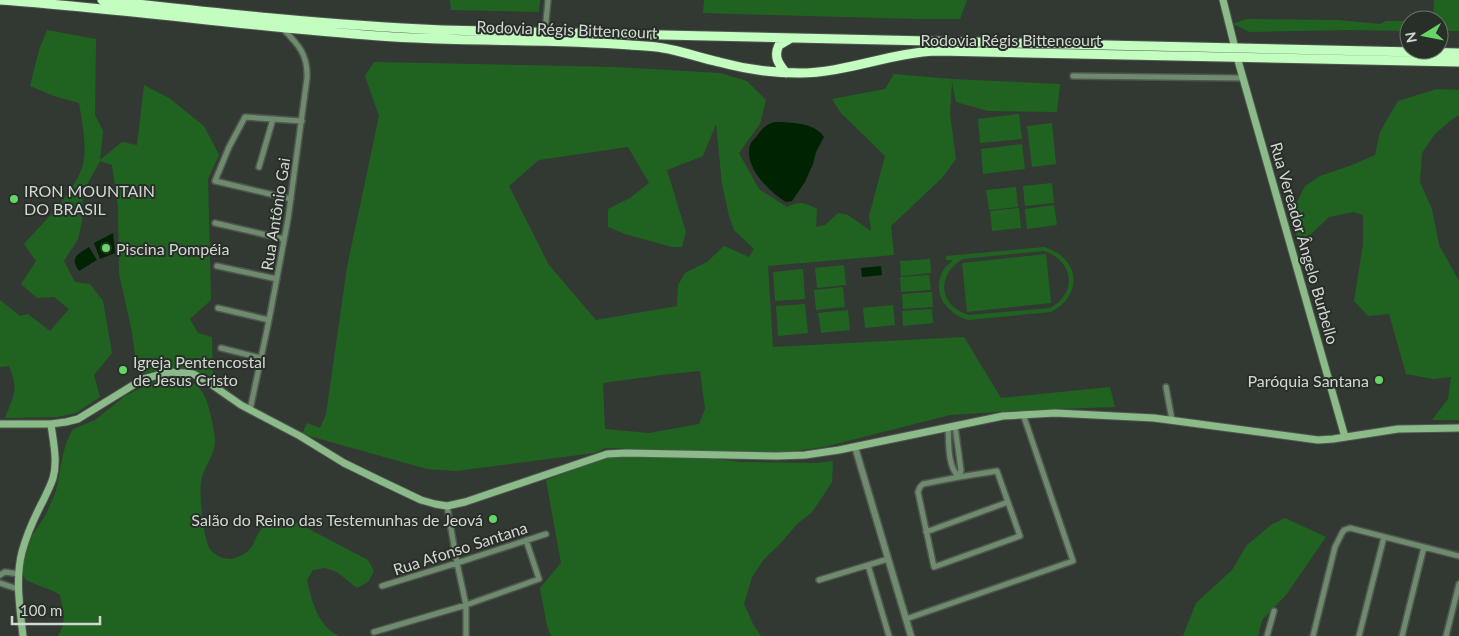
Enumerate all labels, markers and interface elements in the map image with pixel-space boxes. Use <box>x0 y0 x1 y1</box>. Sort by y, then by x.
north arrow <box>1399 10 1449 60</box>
street label: Rodovia Régis Bittencourt <box>476 16 658 42</box>
street label: Rodovia Régis Bittencourt <box>921 30 1102 49</box>
text: N <box>1401 31 1420 44</box>
street label: Rua Vereador Ângelo Burbello <box>1267 140 1343 346</box>
street label: Rua Antônio Gai <box>257 156 293 272</box>
place label: IRON MOUNTAIN DO BRASIL <box>24 181 155 218</box>
marker: IRON MOUNTAIN DO BRASIL <box>8 193 20 205</box>
place label: Piscina Pompéia <box>116 239 229 258</box>
marker: Piscina Pompéia <box>100 242 112 254</box>
place label: Igreja Pentencostal de Jesus Cristo <box>133 352 266 389</box>
marker: Igreja Pentencostal de Jesus Cristo <box>117 364 129 376</box>
place label: Paróquia Santana <box>1247 371 1369 390</box>
marker: Paróquia Santana <box>1373 374 1385 386</box>
place label: Salão do Reino das Testemunhas de Jeová <box>191 510 483 529</box>
marker: Salão do Reino das Testemunhas de Jeová <box>487 513 499 525</box>
street label: Rua Afonso Santana <box>391 517 529 579</box>
scale bar <box>12 594 100 626</box>
text: 100 m <box>20 601 62 619</box>

